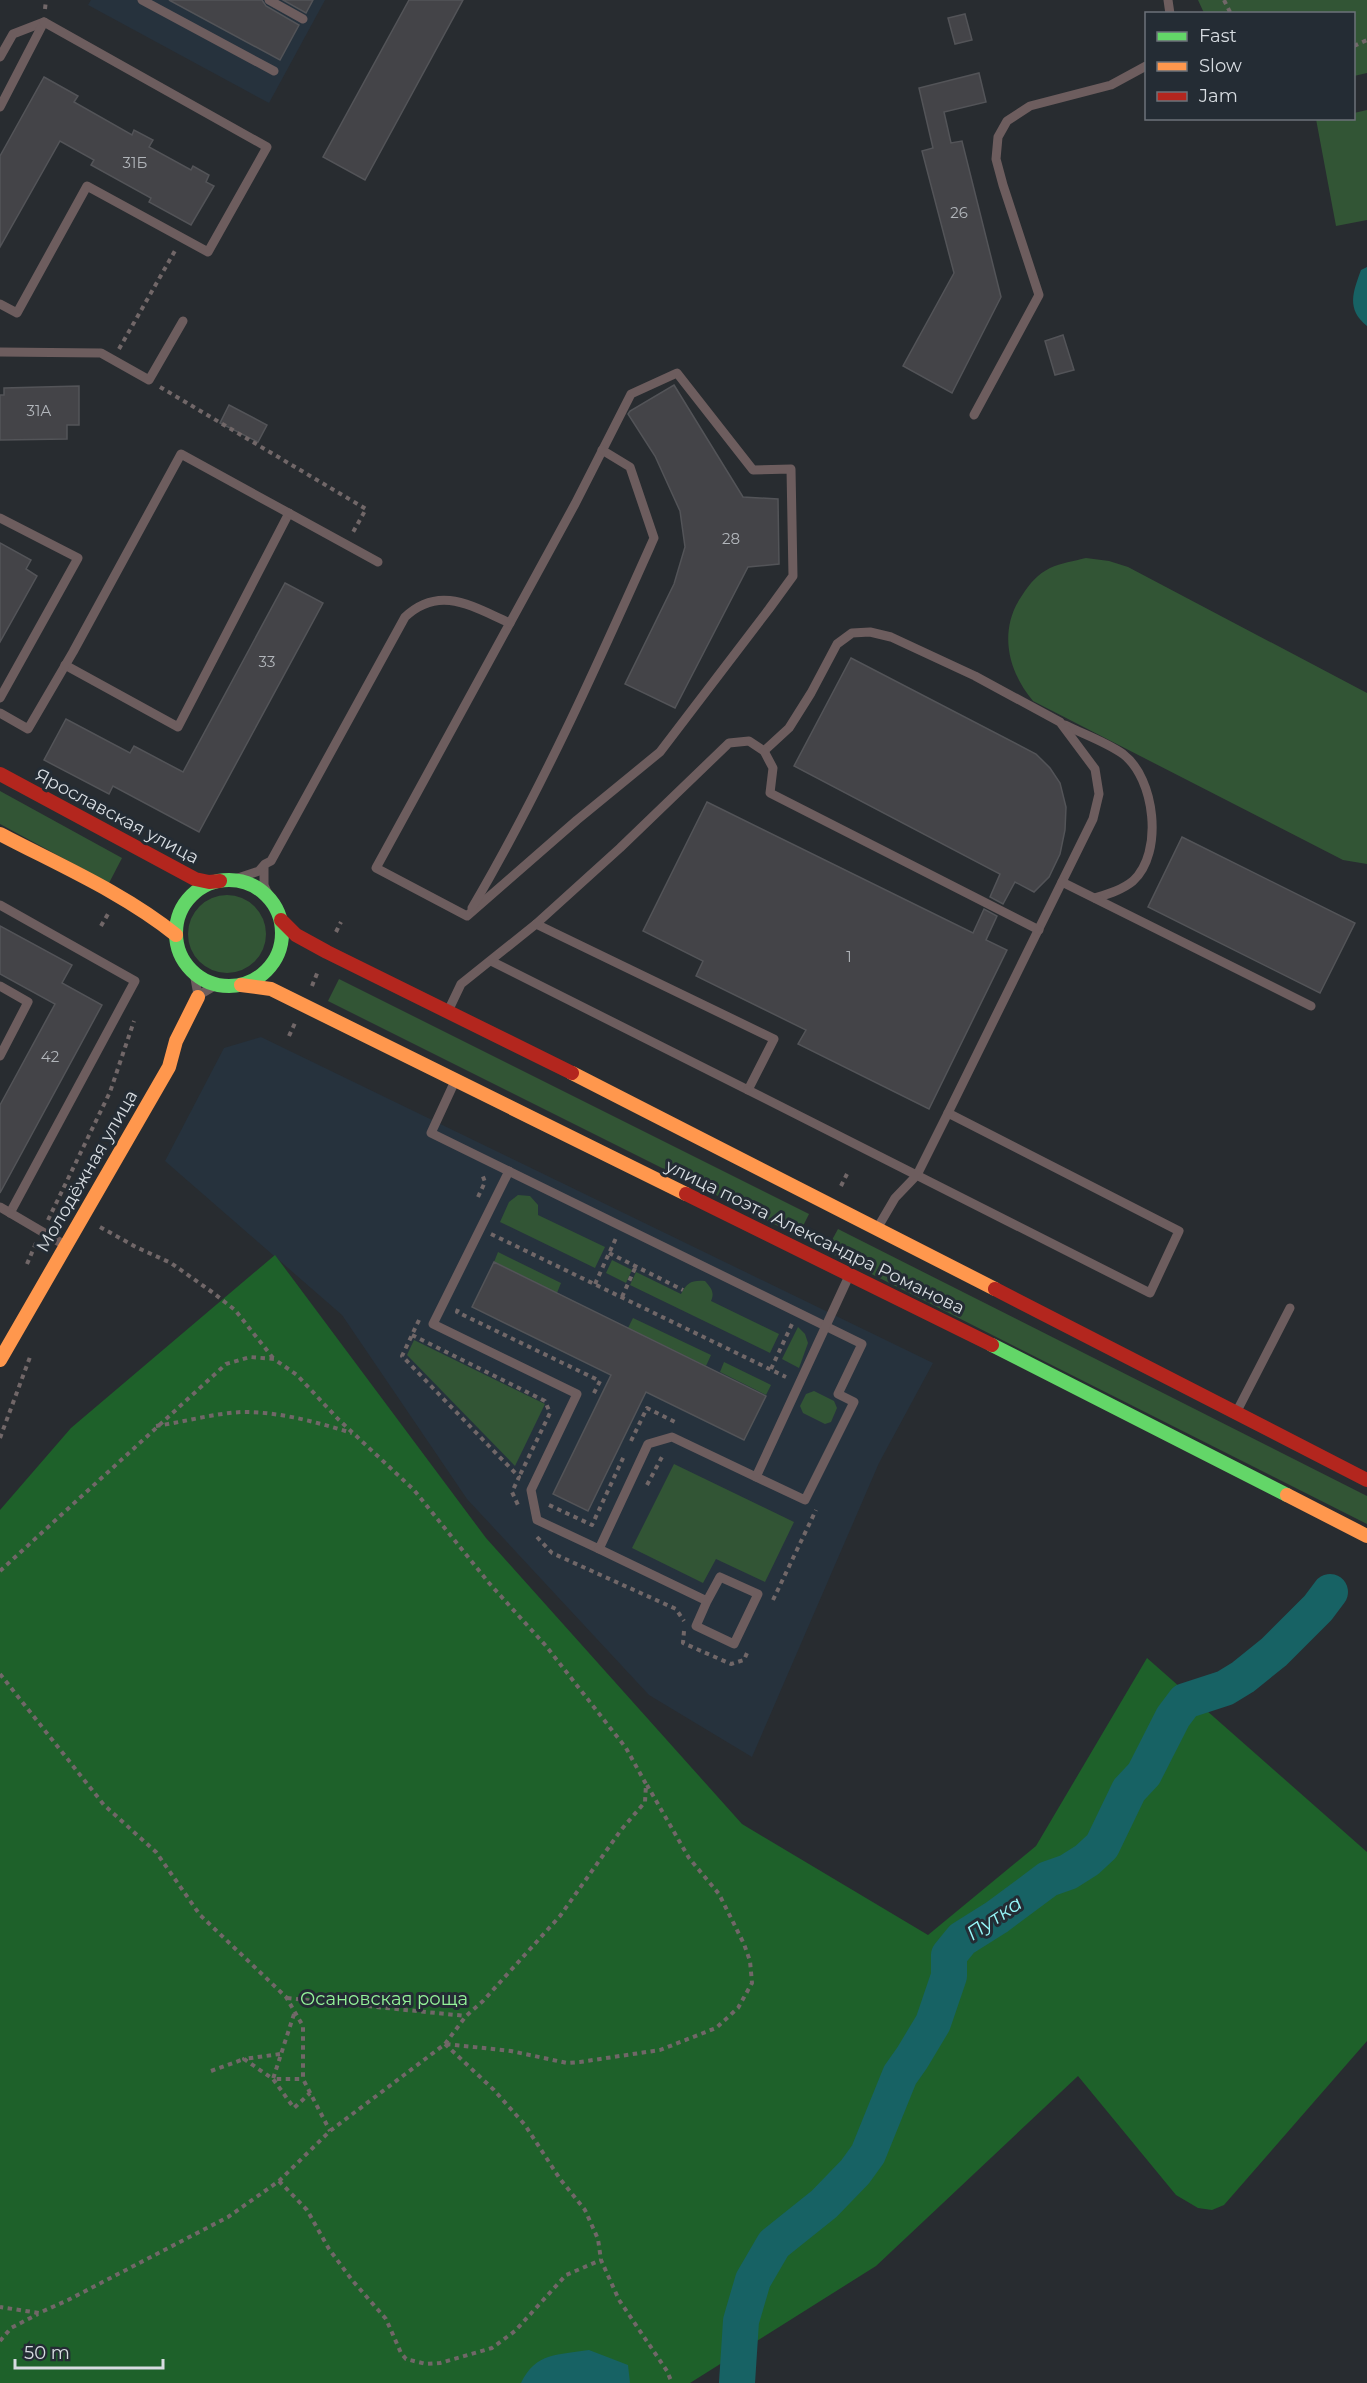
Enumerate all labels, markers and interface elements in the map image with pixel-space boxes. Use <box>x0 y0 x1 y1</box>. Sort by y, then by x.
legend <box>1145 12 1355 120</box>
text: Fast <box>1199 25 1237 47</box>
text: Slow <box>1199 55 1242 77</box>
text: Jam <box>1198 85 1238 107</box>
house number: 31Б <box>123 153 147 172</box>
house number: 26 <box>950 203 968 222</box>
house number: 31А <box>26 401 52 420</box>
house number: 28 <box>722 529 740 548</box>
house number: 33 <box>259 652 275 671</box>
street label: Ярославская улица <box>31 763 203 869</box>
house number: 1 <box>846 947 852 966</box>
house number: 42 <box>41 1047 59 1066</box>
street label: Молодёжная улица <box>32 1086 142 1256</box>
street label: улица поэта Александра Романова <box>661 1154 968 1319</box>
water label: Путка <box>962 1891 1026 1945</box>
park label: Осановская роща <box>300 1988 468 2010</box>
scale bar <box>15 2332 164 2370</box>
text: 50 m <box>24 2342 70 2364</box>

